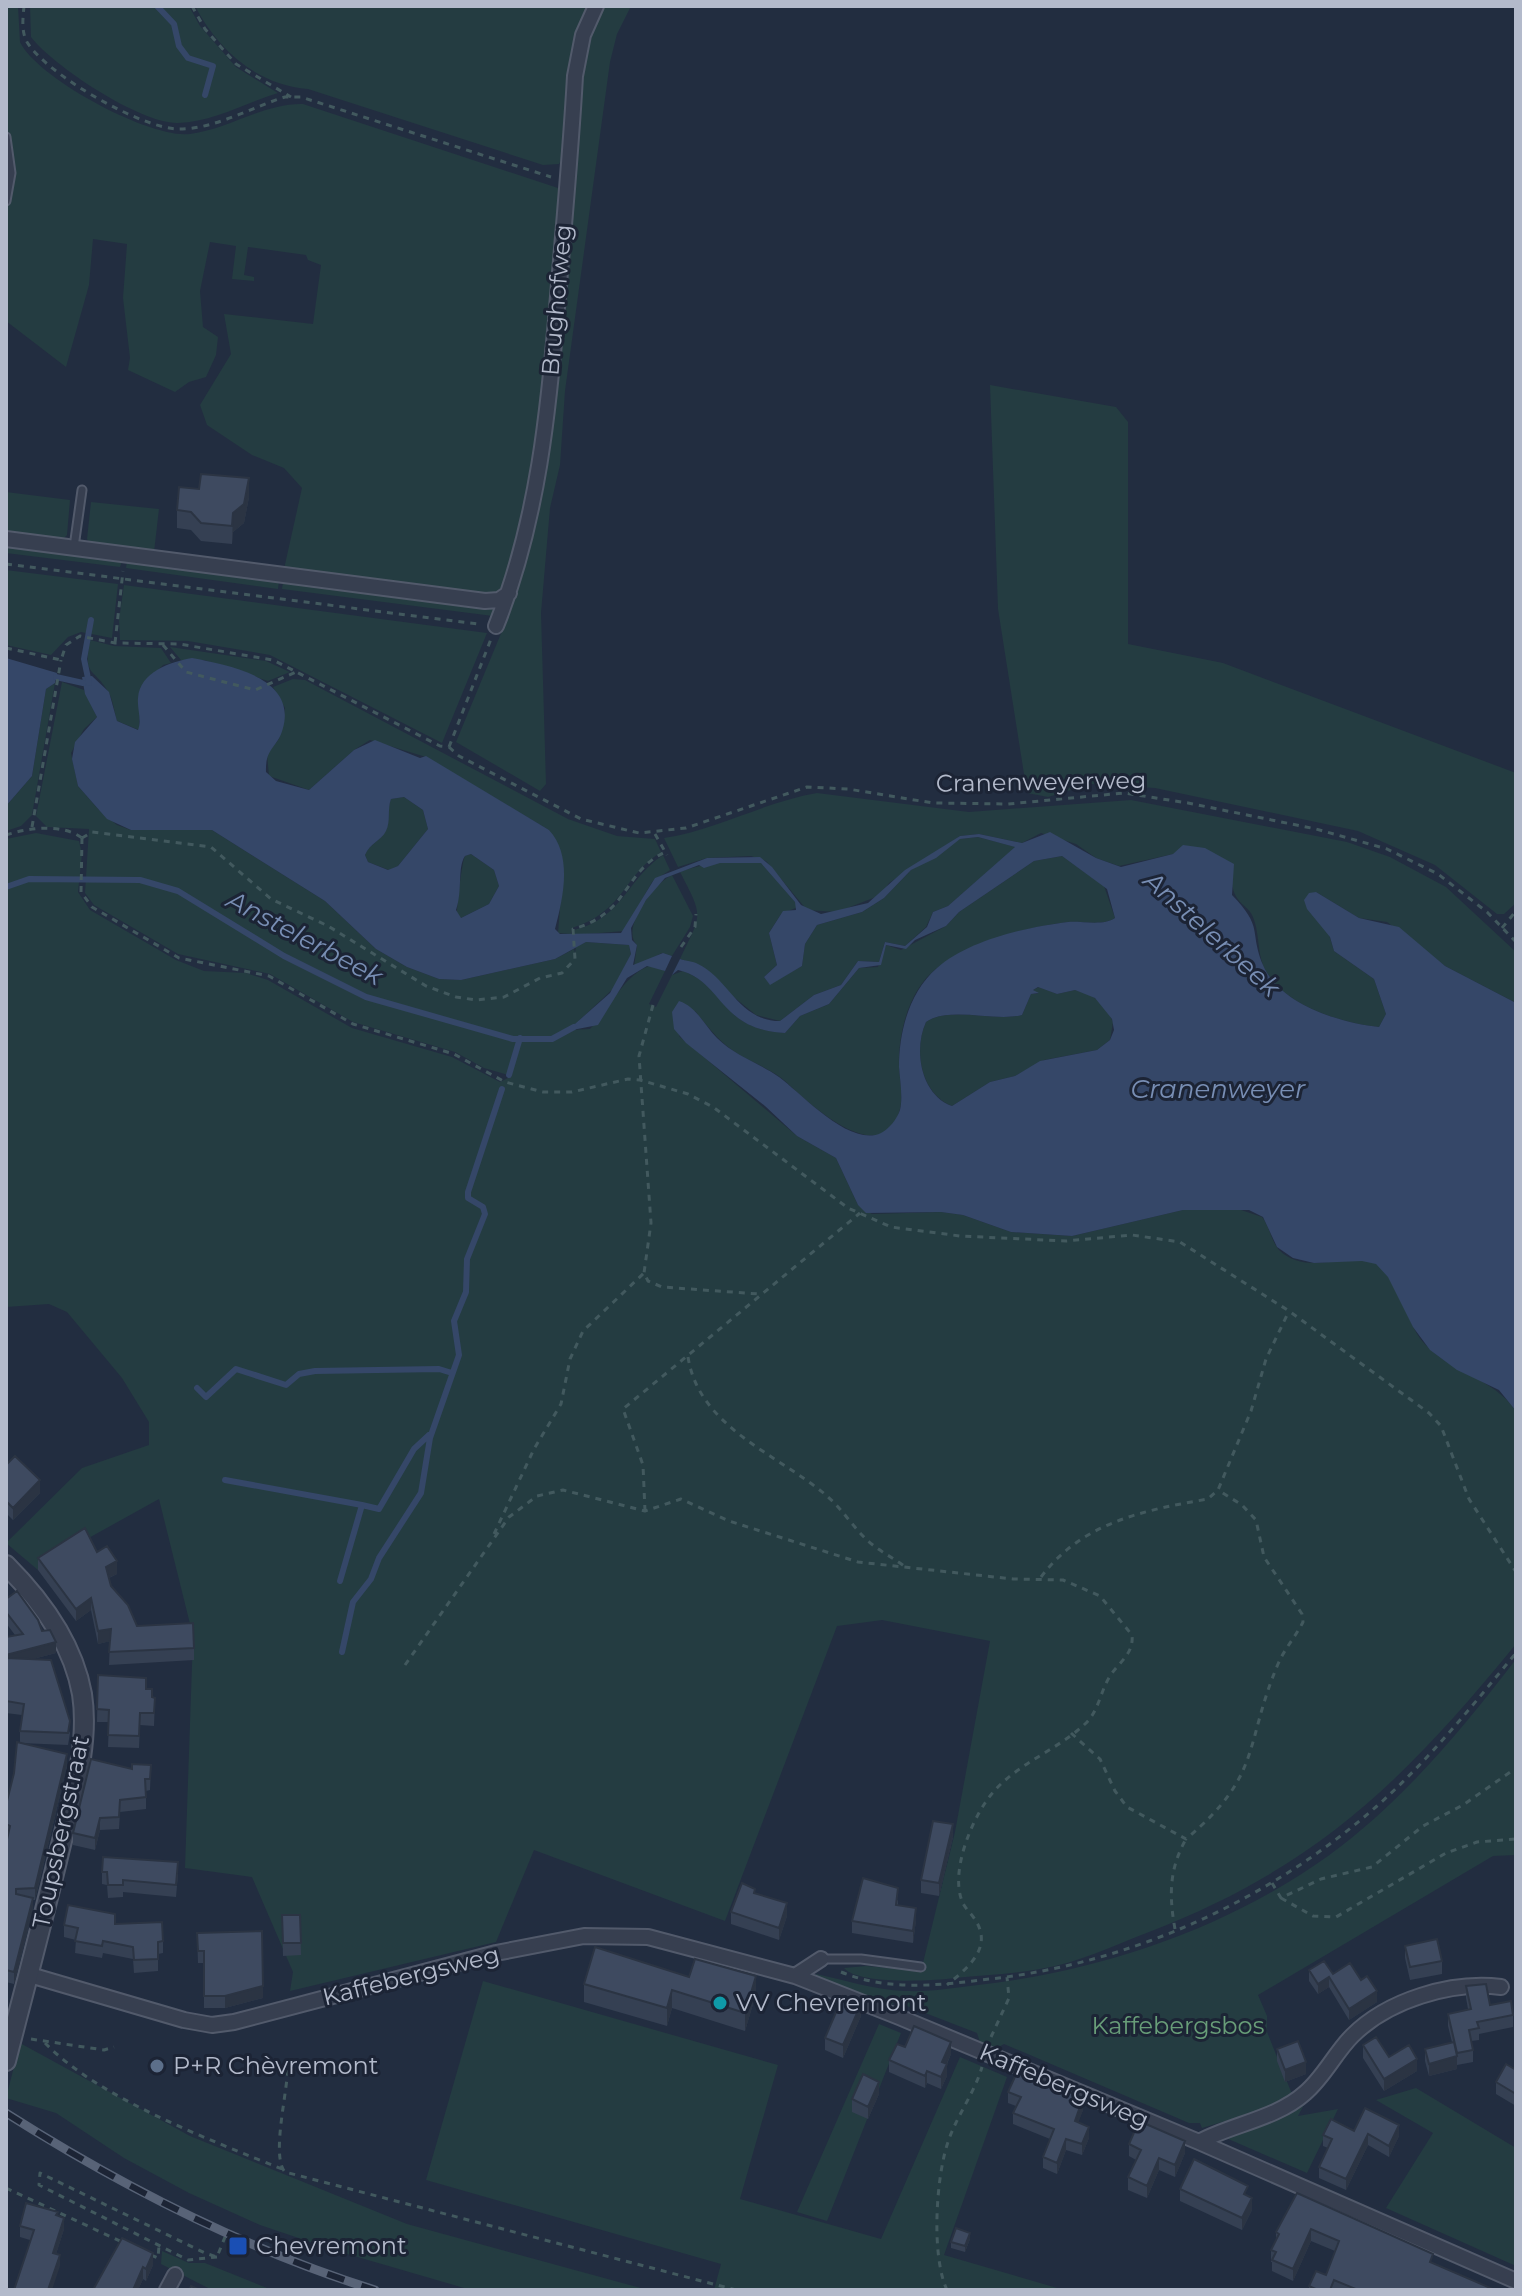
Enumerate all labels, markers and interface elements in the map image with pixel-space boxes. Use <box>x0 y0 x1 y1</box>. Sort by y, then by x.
street label: Brughofweg <box>535 223 578 377</box>
street label: Cranenweyerweg <box>936 765 1146 798</box>
water label: Anstelerbeek <box>1136 863 1288 1005</box>
water label: Anstelerbeek <box>220 883 390 993</box>
water label: Cranenweyer <box>1131 1073 1306 1105</box>
street label: Toupsbergstraat <box>26 1733 95 1931</box>
street label: Kaffebergsweg <box>319 1940 502 2011</box>
place label: VV Chevremont <box>736 1988 927 2017</box>
marker: VV Chevremont <box>711 1994 729 2012</box>
park label: Kaffebergsbos <box>1092 2011 1264 2040</box>
street label: Kaffebergsweg <box>975 2037 1153 2134</box>
place label: P+R Chèvremont <box>173 2051 379 2080</box>
marker: P+R Chèvremont <box>148 2057 166 2075</box>
place label: Chevremont <box>256 2231 407 2260</box>
marker: Chevremont <box>227 2235 249 2257</box>

